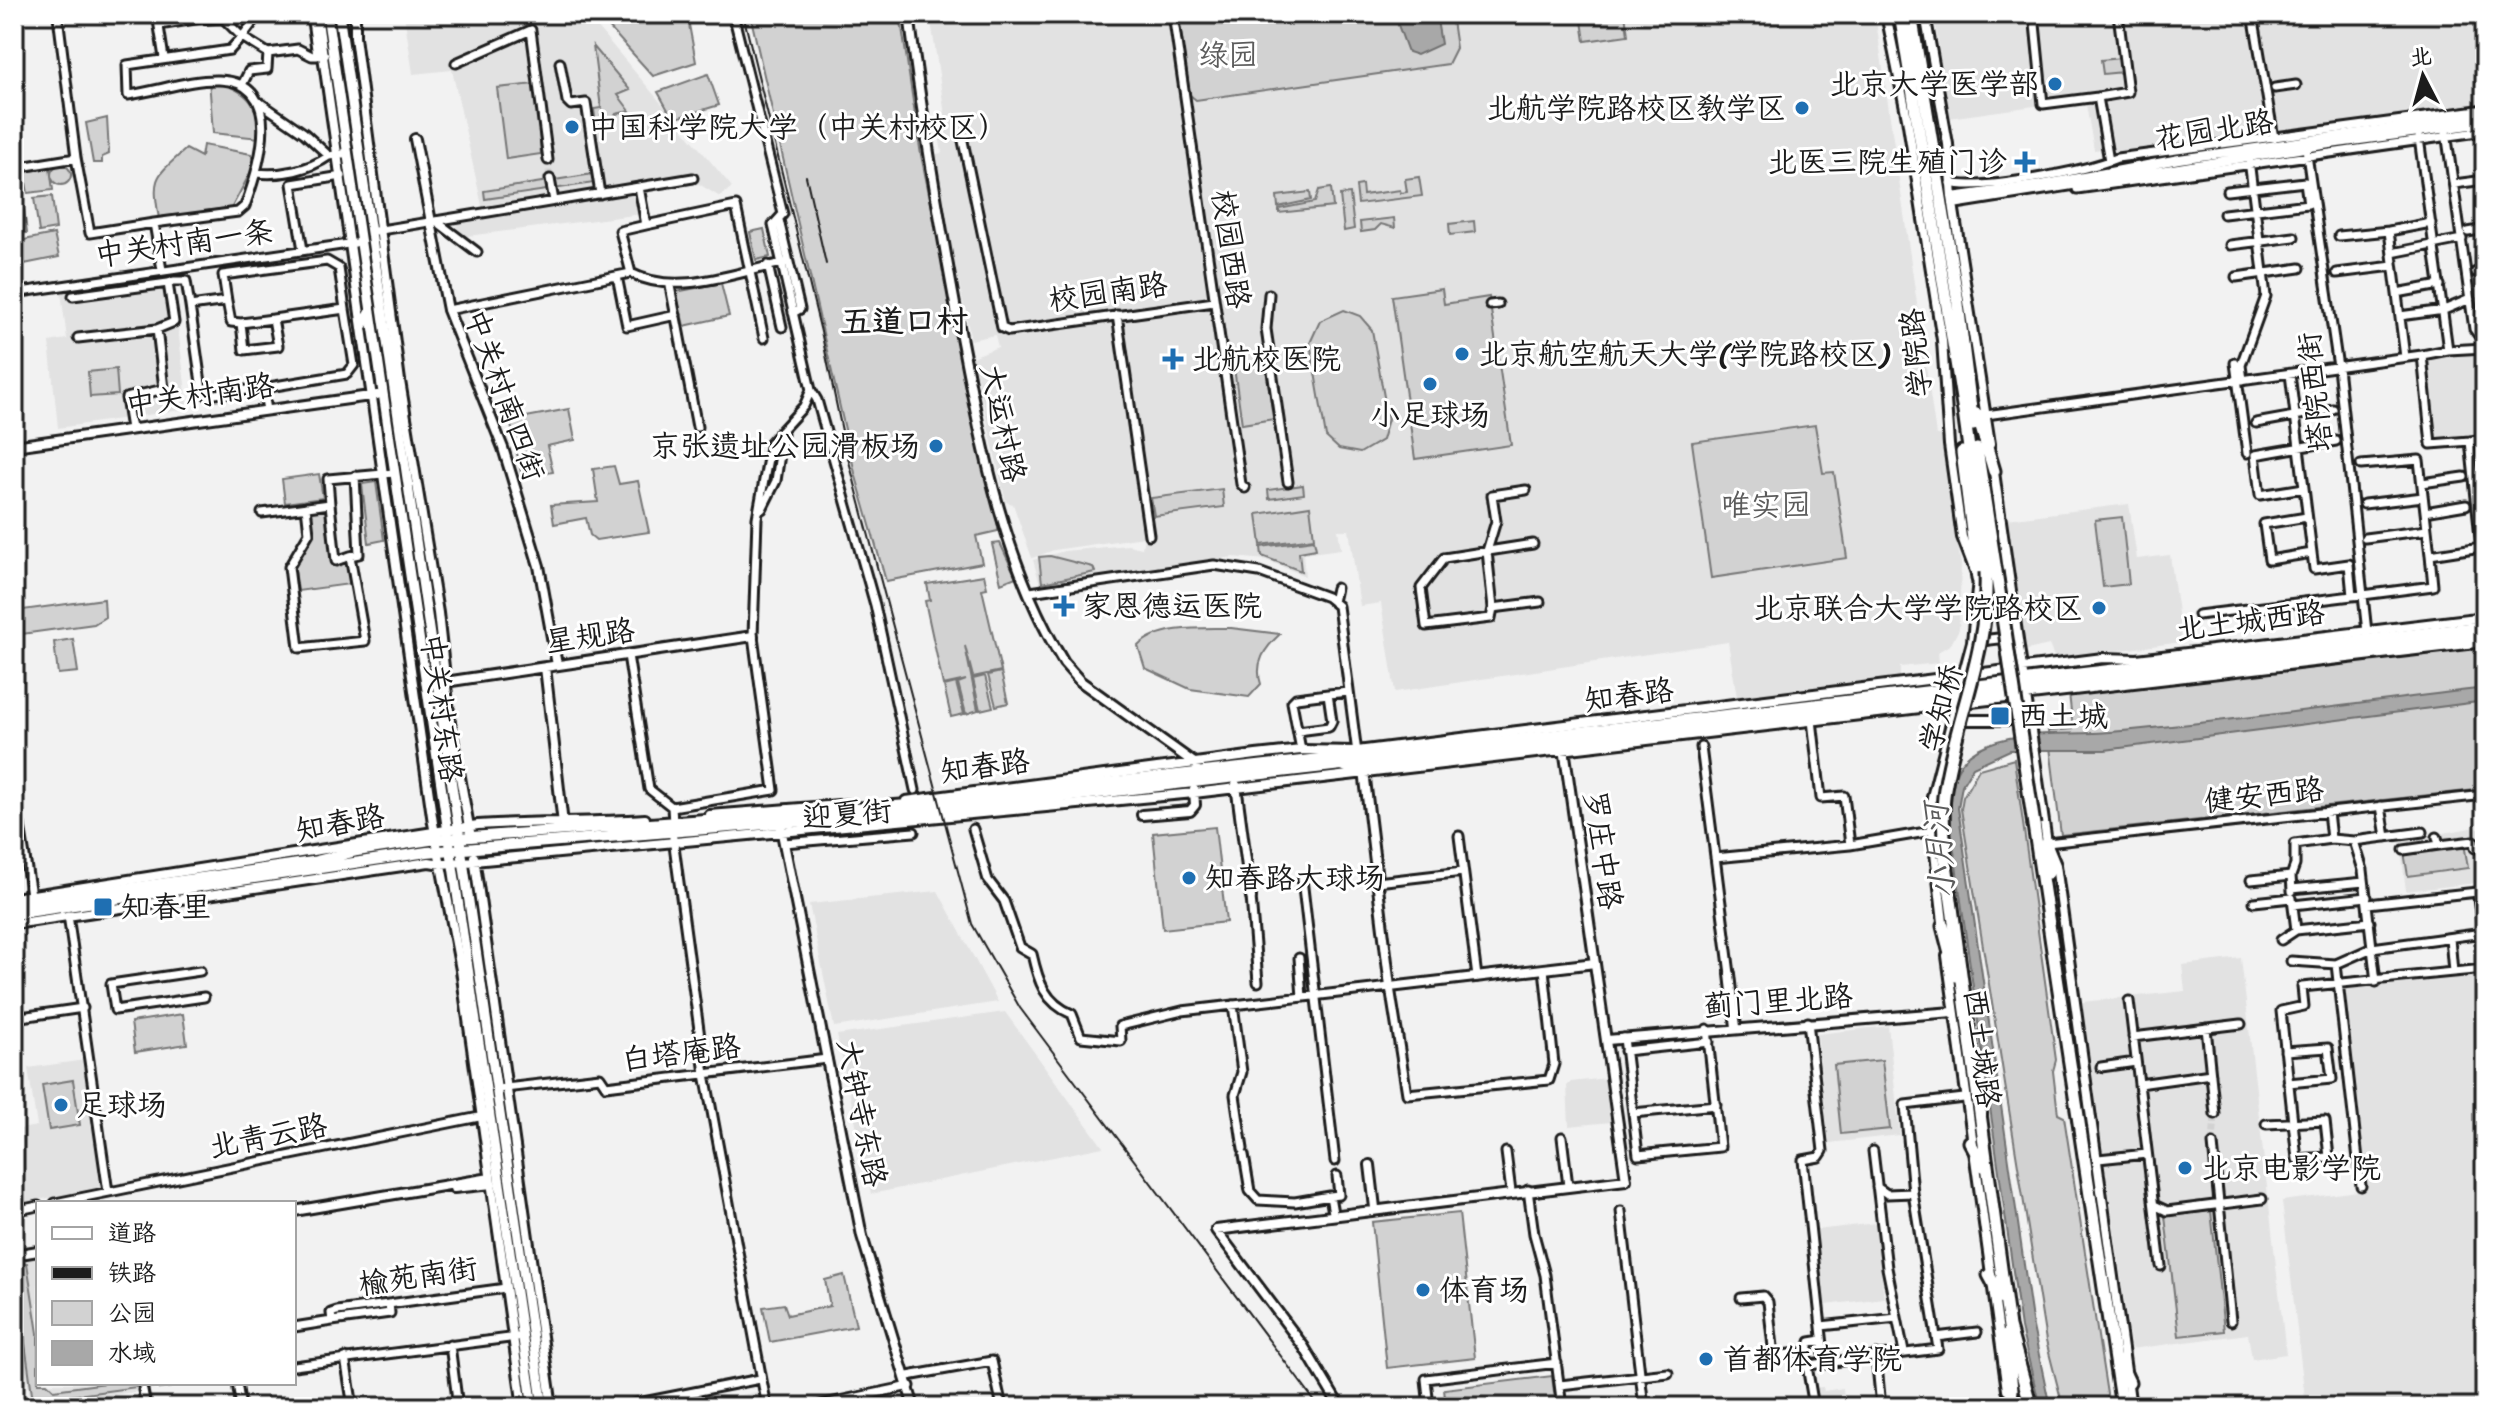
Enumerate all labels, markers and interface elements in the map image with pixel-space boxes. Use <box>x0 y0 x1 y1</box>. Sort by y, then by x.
park label: 绿园 <box>1198 28 1258 82</box>
north arrow <box>2383 36 2463 116</box>
text: 北 <box>2408 36 2434 77</box>
place label: 北京大学医学部 <box>1829 57 2039 111</box>
marker: 北京大学医学部 <box>2046 75 2064 93</box>
place label: 北航学院路校区教学区 <box>1486 81 1786 135</box>
street label: 花园北路 <box>2151 94 2277 166</box>
marker: 北航学院路校区教学区 <box>1793 99 1811 117</box>
place label: 中国科学院大学（中关村校区） <box>588 100 1008 154</box>
marker: 中国科学院大学（中关村校区） <box>563 118 581 136</box>
place label: 北医三院生殖门诊 <box>1767 135 2007 189</box>
marker: 北医三院生殖门诊 <box>2014 151 2036 173</box>
street label: 校园西路 <box>1196 186 1266 312</box>
street label: 中关村南一条 <box>91 204 277 282</box>
street label: 校园南路 <box>1045 257 1171 327</box>
district label: 五道口村 <box>840 293 968 350</box>
street label: 中关村南四街 <box>449 301 561 489</box>
street label: 学院路 <box>1884 305 1948 401</box>
place label: 北京航空航天大学(学院路校区) <box>1478 327 1891 381</box>
street label: 塔院西街 <box>2282 330 2348 454</box>
place label: 北航校医院 <box>1191 332 1341 386</box>
marker: 北京航空航天大学(学院路校区) <box>1453 345 1471 363</box>
marker: 北航校医院 <box>1162 348 1184 370</box>
street label: 中关村南路 <box>122 358 278 432</box>
street label: 大运村路 <box>964 359 1042 487</box>
marker: 小足球场 <box>1421 375 1439 393</box>
place label: 小足球场 <box>1370 388 1490 442</box>
place label: 京张遗址公园滑板场 <box>650 419 920 473</box>
marker: 京张遗址公园滑板场 <box>927 437 945 455</box>
park label: 唯实园 <box>1721 478 1811 532</box>
place label: 家恩德运医院 <box>1082 579 1262 633</box>
place label: 北京联合大学学院路校区 <box>1753 581 2083 635</box>
street label: 北土城西路 <box>2172 585 2328 657</box>
marker: 家恩德运医院 <box>1053 595 1075 617</box>
marker: 北京联合大学学院路校区 <box>2090 599 2108 617</box>
street label: 星规路 <box>542 603 638 669</box>
street label: 中关村东路 <box>405 630 479 786</box>
street label: 学知桥 <box>1903 658 1979 758</box>
street label: 知春路 <box>1581 663 1677 727</box>
place label: 西土城 <box>2018 689 2108 743</box>
marker: 西土城 <box>1989 705 2011 727</box>
street label: 知春路 <box>937 734 1033 798</box>
street label: 健安西路 <box>2202 762 2326 828</box>
street label: 迎夏街 <box>800 783 894 845</box>
street label: 罗庄中路 <box>1568 787 1638 913</box>
street label: 知春路 <box>291 789 389 857</box>
water label: 小月河 <box>1906 796 1972 901</box>
place label: 知春路大球场 <box>1205 851 1385 905</box>
marker: 知春路大球场 <box>1180 869 1198 887</box>
place label: 知春里 <box>121 880 211 934</box>
marker: 知春里 <box>92 896 114 918</box>
street label: 蓟门里北路 <box>1701 969 1855 1033</box>
street label: 西土城路 <box>1948 985 2016 1111</box>
street label: 白塔庵路 <box>618 1019 744 1087</box>
street label: 大钟寺东路 <box>821 1034 903 1192</box>
place label: 足球场 <box>77 1078 167 1132</box>
marker: 足球场 <box>52 1096 70 1114</box>
street label: 北青云路 <box>204 1098 332 1174</box>
place label: 北京电影学院 <box>2201 1141 2381 1195</box>
marker: 北京电影学院 <box>2176 1159 2194 1177</box>
legend <box>36 1201 296 1385</box>
text: 道路 <box>108 1212 156 1254</box>
street label: 榆苑南街 <box>355 1241 481 1311</box>
text: 铁路 <box>108 1252 156 1294</box>
place label: 体育场 <box>1439 1263 1529 1317</box>
marker: 体育场 <box>1414 1281 1432 1299</box>
text: 公园 <box>108 1292 156 1334</box>
text: 水域 <box>108 1332 156 1374</box>
place label: 首都体育学院 <box>1722 1332 1902 1386</box>
marker: 首都体育学院 <box>1697 1350 1715 1368</box>

